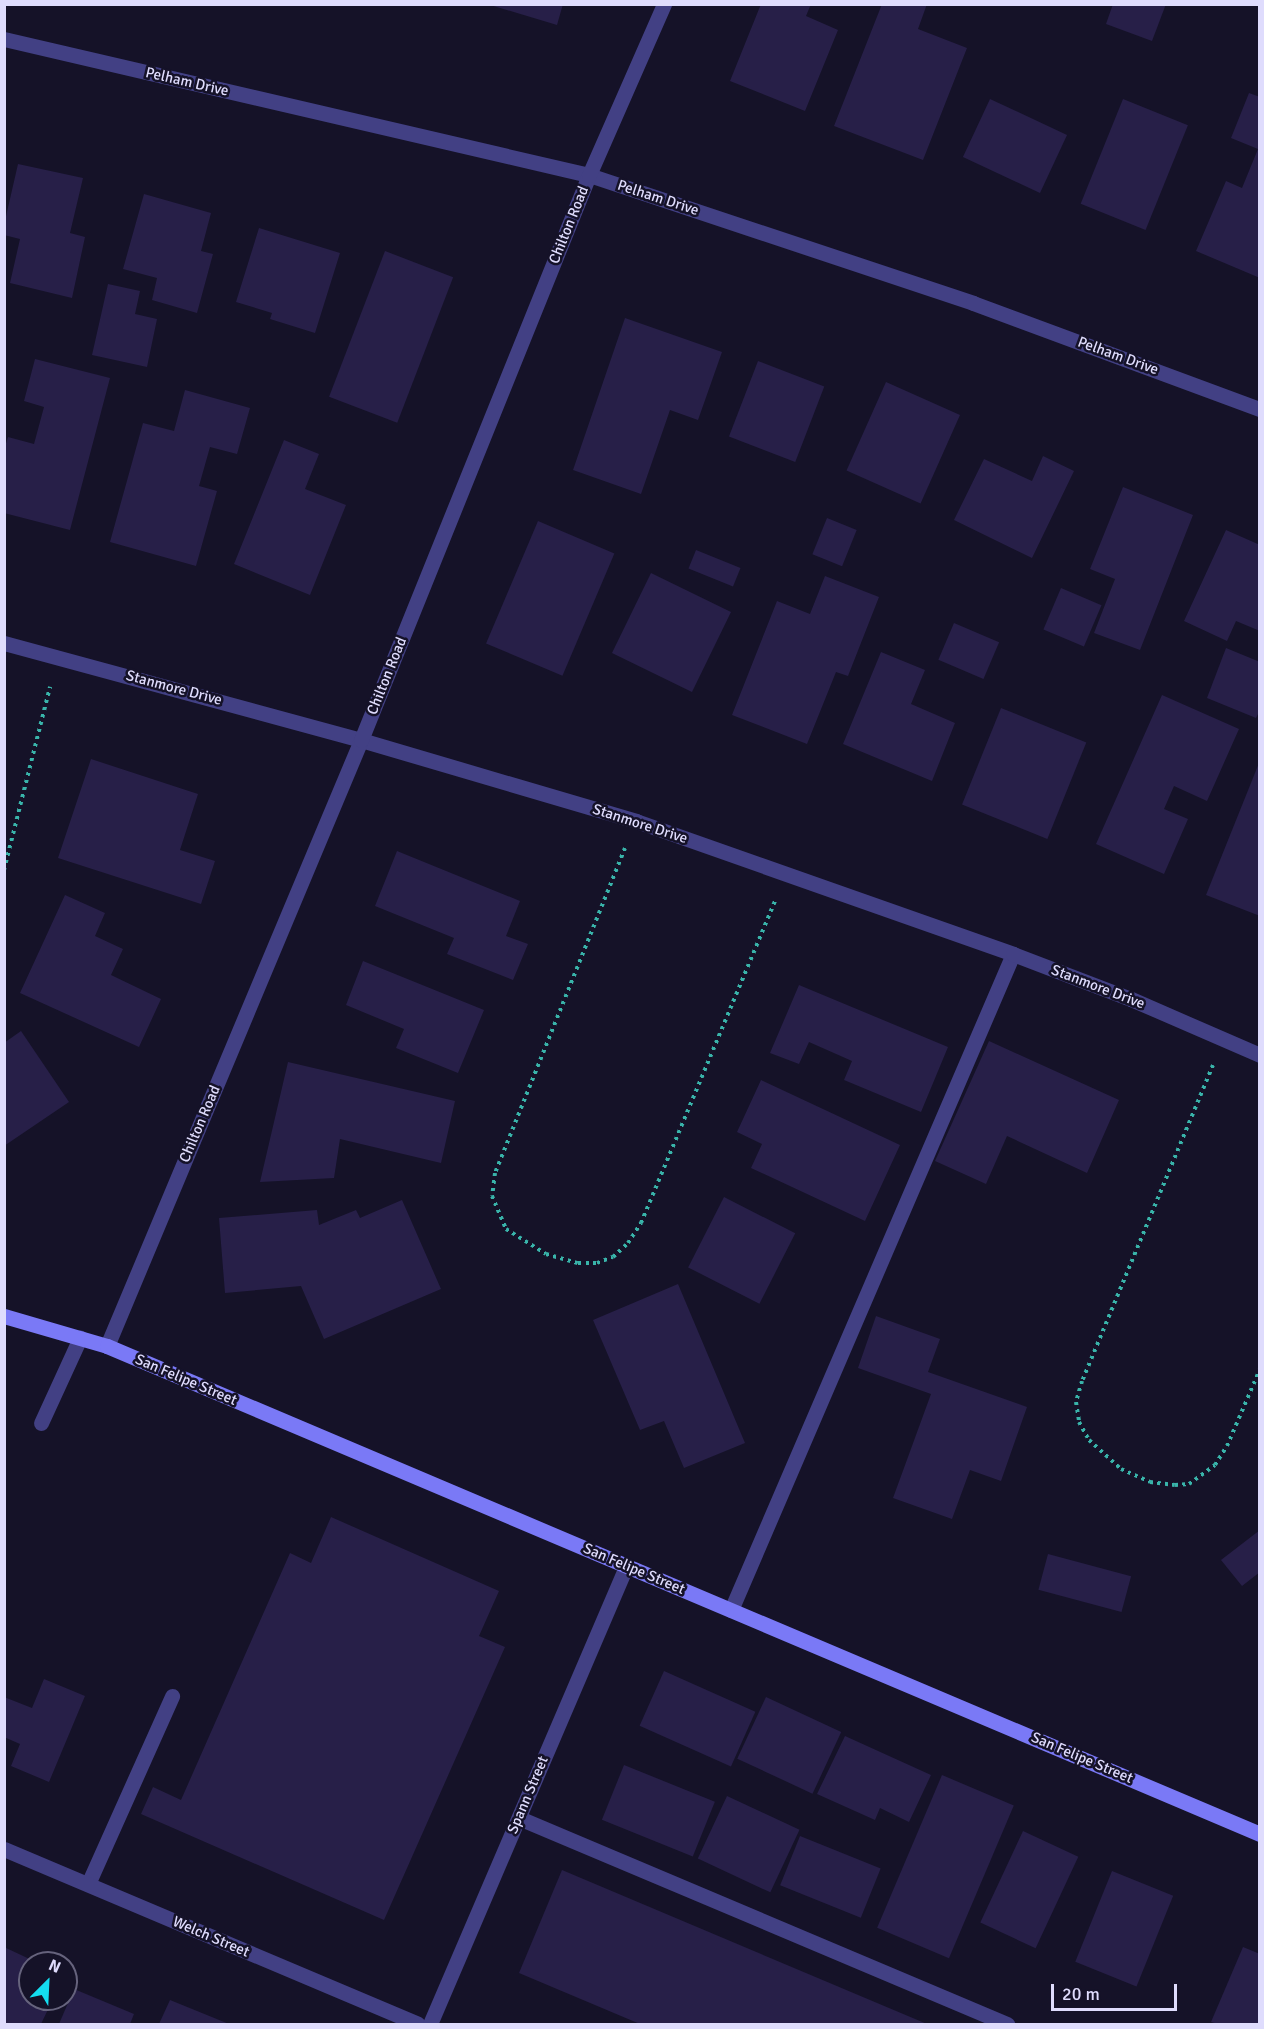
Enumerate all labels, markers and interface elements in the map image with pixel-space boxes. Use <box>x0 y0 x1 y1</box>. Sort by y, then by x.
street label: Pelham Drive <box>144 64 230 100</box>
street label: Pelham Drive <box>615 176 701 220</box>
street label: Chilton Road <box>545 184 593 266</box>
street label: Pelham Drive <box>1075 333 1161 379</box>
street label: Chilton Road <box>363 635 411 717</box>
street label: Stanmore Drive <box>124 667 224 709</box>
street label: Stanmore Drive <box>590 800 690 848</box>
street label: Stanmore Drive <box>1049 961 1147 1013</box>
street label: Chilton Road <box>176 1083 224 1165</box>
street label: San Felipe Street <box>133 1351 239 1409</box>
street label: San Felipe Street <box>581 1540 687 1598</box>
street label: San Felipe Street <box>1029 1729 1135 1787</box>
street label: Spann Street <box>504 1753 552 1837</box>
street label: Welch Street <box>170 1913 252 1961</box>
north arrow <box>18 1951 78 2011</box>
text: N <box>45 1955 64 1978</box>
scale bar <box>1054 1972 1180 2010</box>
text: 20 m <box>1062 1983 1100 2005</box>

